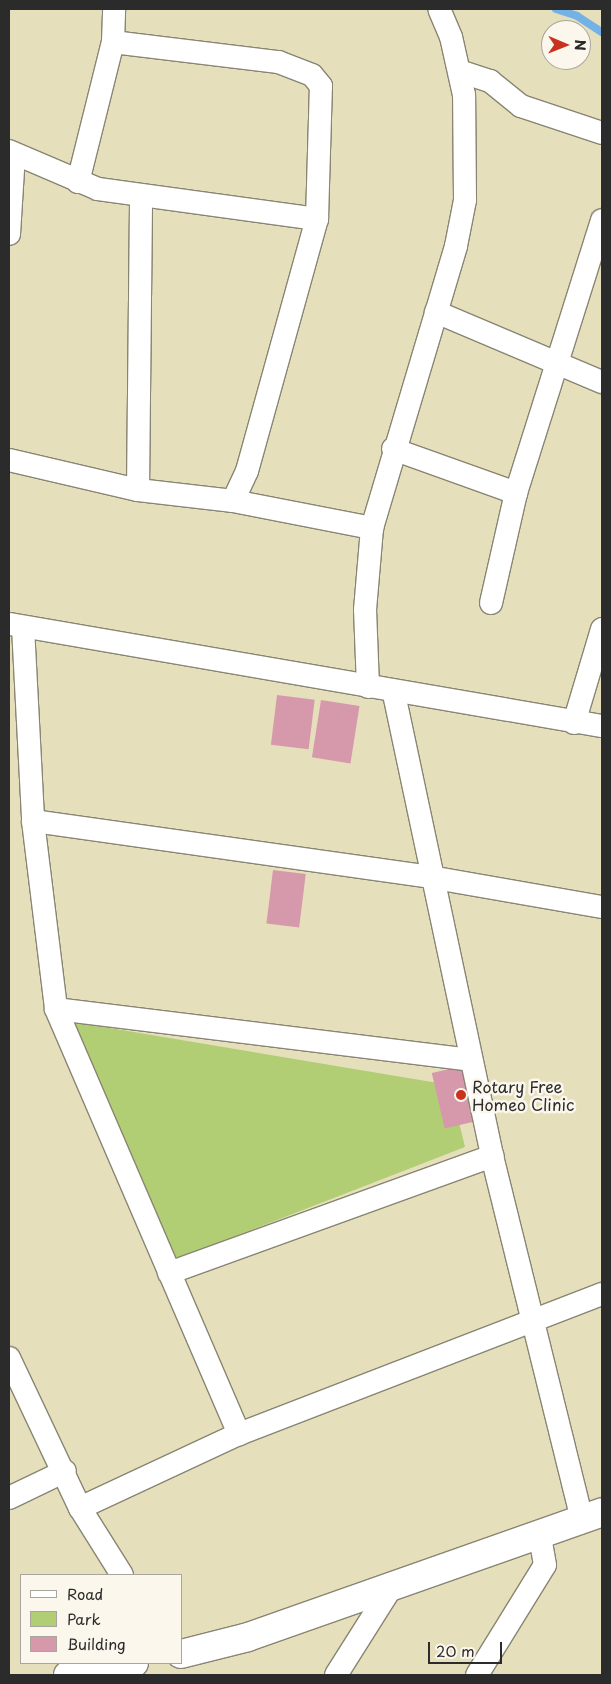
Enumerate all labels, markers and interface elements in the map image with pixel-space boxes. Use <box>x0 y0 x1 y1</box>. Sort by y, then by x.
north arrow <box>541 20 591 70</box>
text: N <box>570 40 591 51</box>
place label: Rotary Free Homeo Clinic <box>472 1076 574 1114</box>
marker: Rotary Free Homeo Clinic <box>454 1088 468 1102</box>
legend <box>20 1574 182 1664</box>
text: Road <box>67 1582 103 1605</box>
text: Park <box>67 1607 101 1630</box>
text: Building <box>67 1632 126 1655</box>
scale bar <box>431 1632 505 1664</box>
text: 20 m <box>436 1639 475 1662</box>

